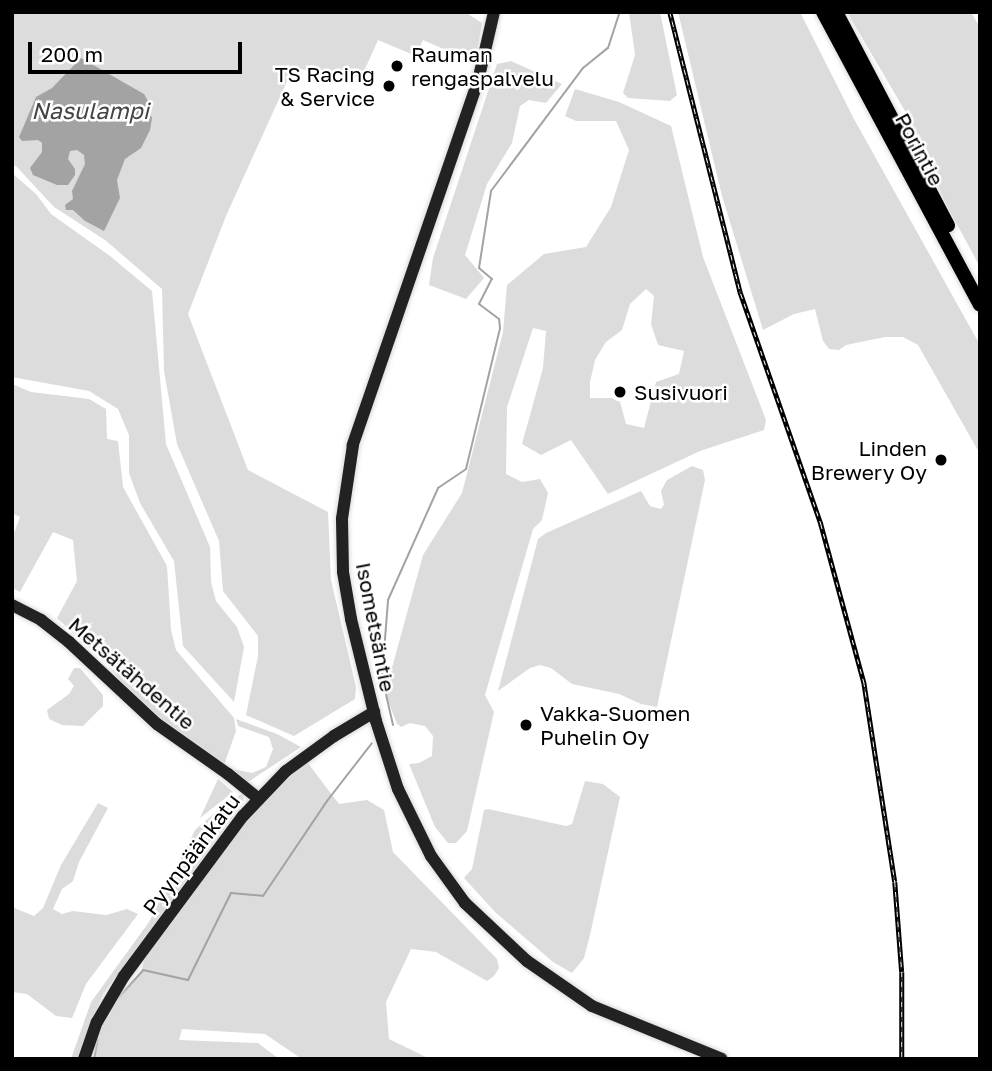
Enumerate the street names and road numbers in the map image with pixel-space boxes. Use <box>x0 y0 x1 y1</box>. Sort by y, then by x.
street label: Porintie <box>890 108 950 190</box>
street label: Isometsäntie <box>351 560 401 694</box>
street label: Metsätähdentie <box>64 611 200 735</box>
street label: Pyynpäänkatu <box>137 788 245 920</box>

